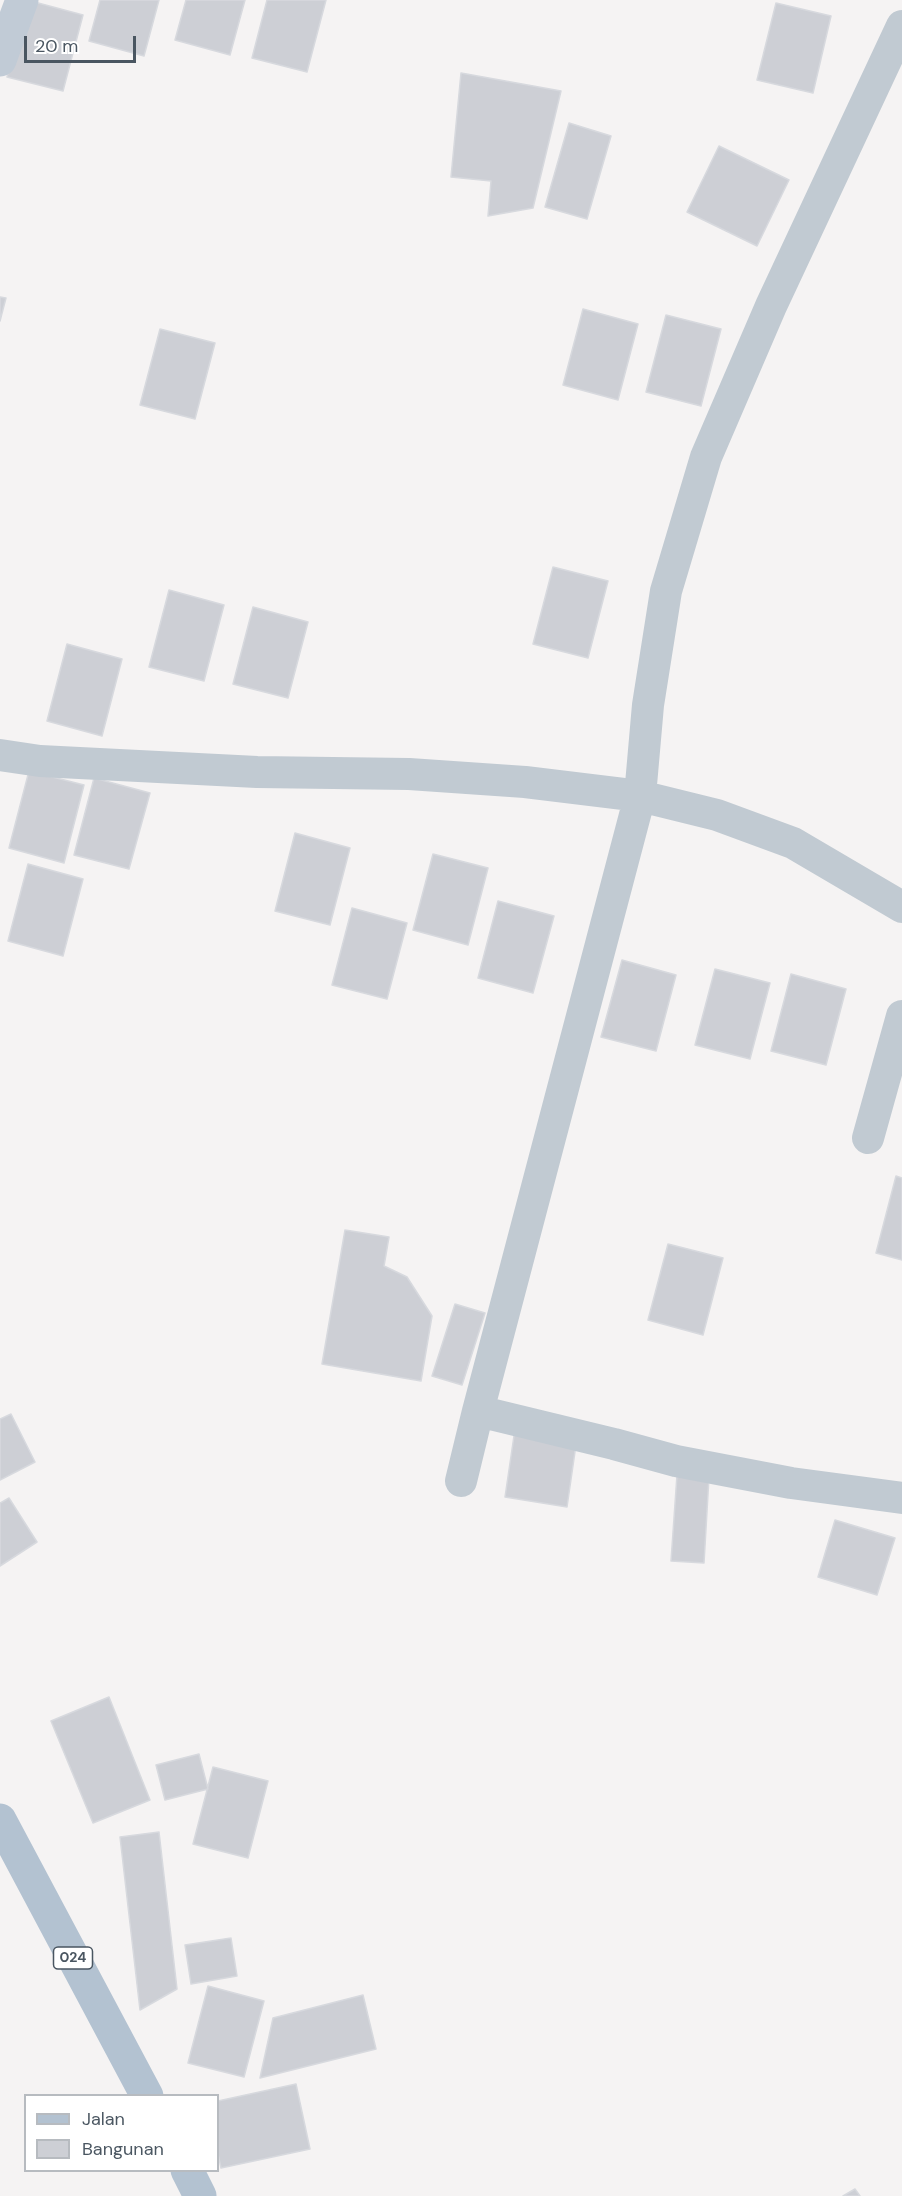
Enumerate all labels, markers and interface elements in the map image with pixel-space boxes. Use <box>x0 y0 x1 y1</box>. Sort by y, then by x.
scale bar <box>27 24 140 62</box>
text: 20 m <box>35 34 78 58</box>
road number: 024 <box>54 1947 92 1969</box>
legend <box>24 2094 219 2172</box>
text: Jalan <box>82 2107 125 2131</box>
text: Bangunan <box>82 2137 164 2161</box>

